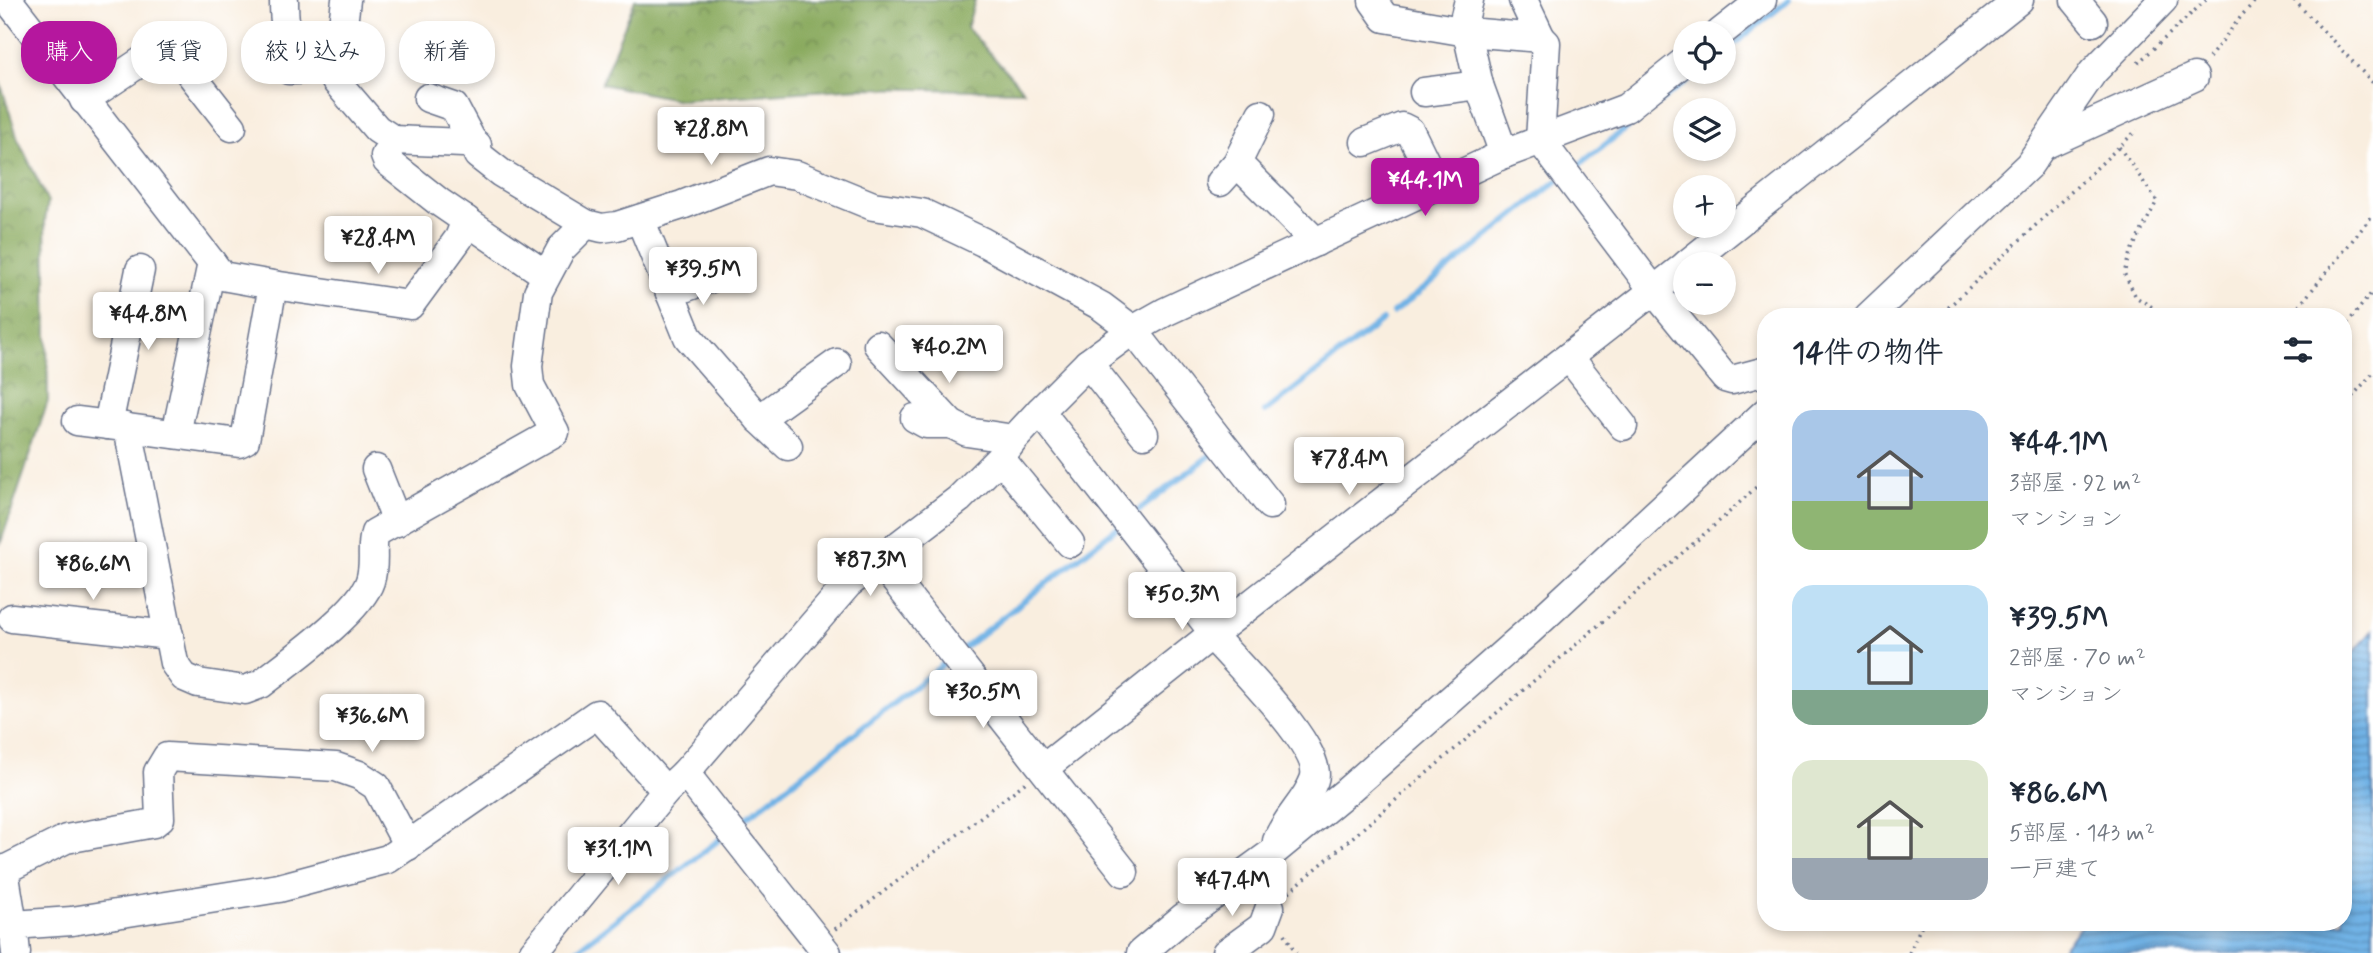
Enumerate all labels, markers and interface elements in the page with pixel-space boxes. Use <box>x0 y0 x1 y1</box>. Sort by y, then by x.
chip: 購入 <box>21 21 117 84</box>
chip: 賃貸 <box>131 21 227 84</box>
chip: 絞り込み <box>241 21 385 84</box>
chip: 新着 <box>399 21 495 84</box>
map controls <box>1673 21 1736 315</box>
button: locate <box>1673 21 1736 84</box>
button: layers <box>1673 98 1736 161</box>
pin: ¥28.8M <box>654 108 768 167</box>
text: ¥28.8M <box>673 115 749 145</box>
pin: ¥44.1M <box>1368 158 1482 218</box>
text: ¥44.1M <box>1387 166 1463 196</box>
button: + <box>1673 175 1736 238</box>
pin: ¥28.4M <box>321 216 435 276</box>
text: ¥28.4M <box>340 224 416 254</box>
pin: ¥39.5M <box>646 247 760 307</box>
button: − <box>1673 252 1736 315</box>
text: ¥39.5M <box>665 255 741 285</box>
pin: ¥44.8M <box>91 292 205 352</box>
text: ¥44.8M <box>109 300 187 330</box>
pin: ¥40.2M <box>892 326 1006 385</box>
icon: filters <box>2279 331 2317 369</box>
text: ¥40.2M <box>911 333 987 363</box>
text: 14件の物件 <box>1792 334 1944 373</box>
text: ¥44.1M <box>2009 424 2108 463</box>
pin: ¥78.4M <box>1292 438 1406 497</box>
icon: home <box>1848 438 1932 522</box>
text: ¥78.4M <box>1310 445 1388 475</box>
text: 3部屋 · 92 m² <box>2009 469 2141 499</box>
text: マンション <box>2009 505 2123 535</box>
pin: ¥87.3M <box>813 538 927 598</box>
pin: ¥86.6M <box>36 542 150 602</box>
text: ¥87.3M <box>833 546 907 576</box>
text: ¥86.6M <box>55 550 131 580</box>
pin: ¥50.3M <box>1125 572 1239 632</box>
text: ¥50.3M <box>1144 580 1220 610</box>
text: ¥39.5M <box>2009 599 2108 638</box>
icon: home <box>1848 613 1932 697</box>
text: 2部屋 · 70 m² <box>2009 644 2146 674</box>
pin: ¥30.5M <box>926 670 1040 730</box>
text: ¥30.5M <box>945 678 1021 708</box>
text: マンション <box>2009 680 2123 710</box>
pin: ¥36.6M <box>315 694 429 754</box>
text: ¥36.6M <box>335 702 409 732</box>
text: ¥86.6M <box>2009 774 2108 813</box>
icon: home <box>1848 788 1932 872</box>
text: 5部屋 · 143 m² <box>2009 819 2155 849</box>
pin: ¥31.1M <box>561 828 675 887</box>
text: ¥31.1M <box>584 835 652 865</box>
text: 一戸建て <box>2009 855 2101 885</box>
pin: ¥47.4M <box>1175 858 1289 918</box>
text: ¥47.4M <box>1194 866 1270 896</box>

